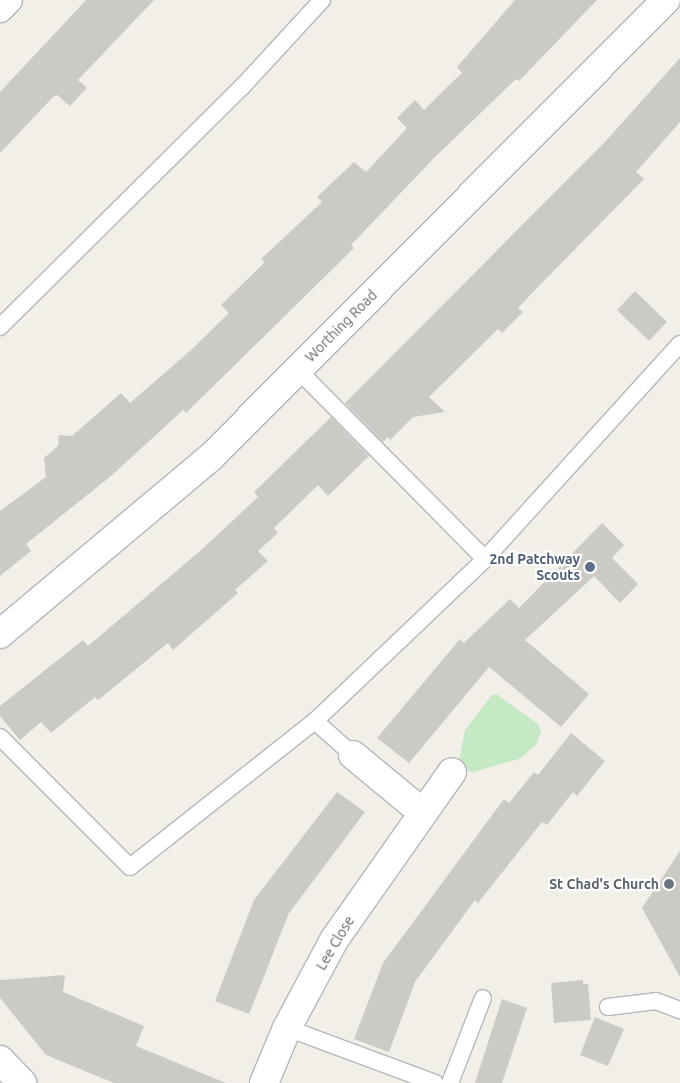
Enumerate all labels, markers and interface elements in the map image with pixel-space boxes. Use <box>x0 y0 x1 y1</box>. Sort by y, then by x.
street label: Worthing Road <box>302 287 380 365</box>
place label: 2nd Patchway Scouts <box>489 551 580 584</box>
marker: 2nd Patchway Scouts <box>584 561 596 573</box>
place label: St Chad's Church <box>549 876 659 892</box>
marker: St Chad's Church <box>663 878 675 890</box>
street label: Lee Close <box>312 913 358 973</box>

